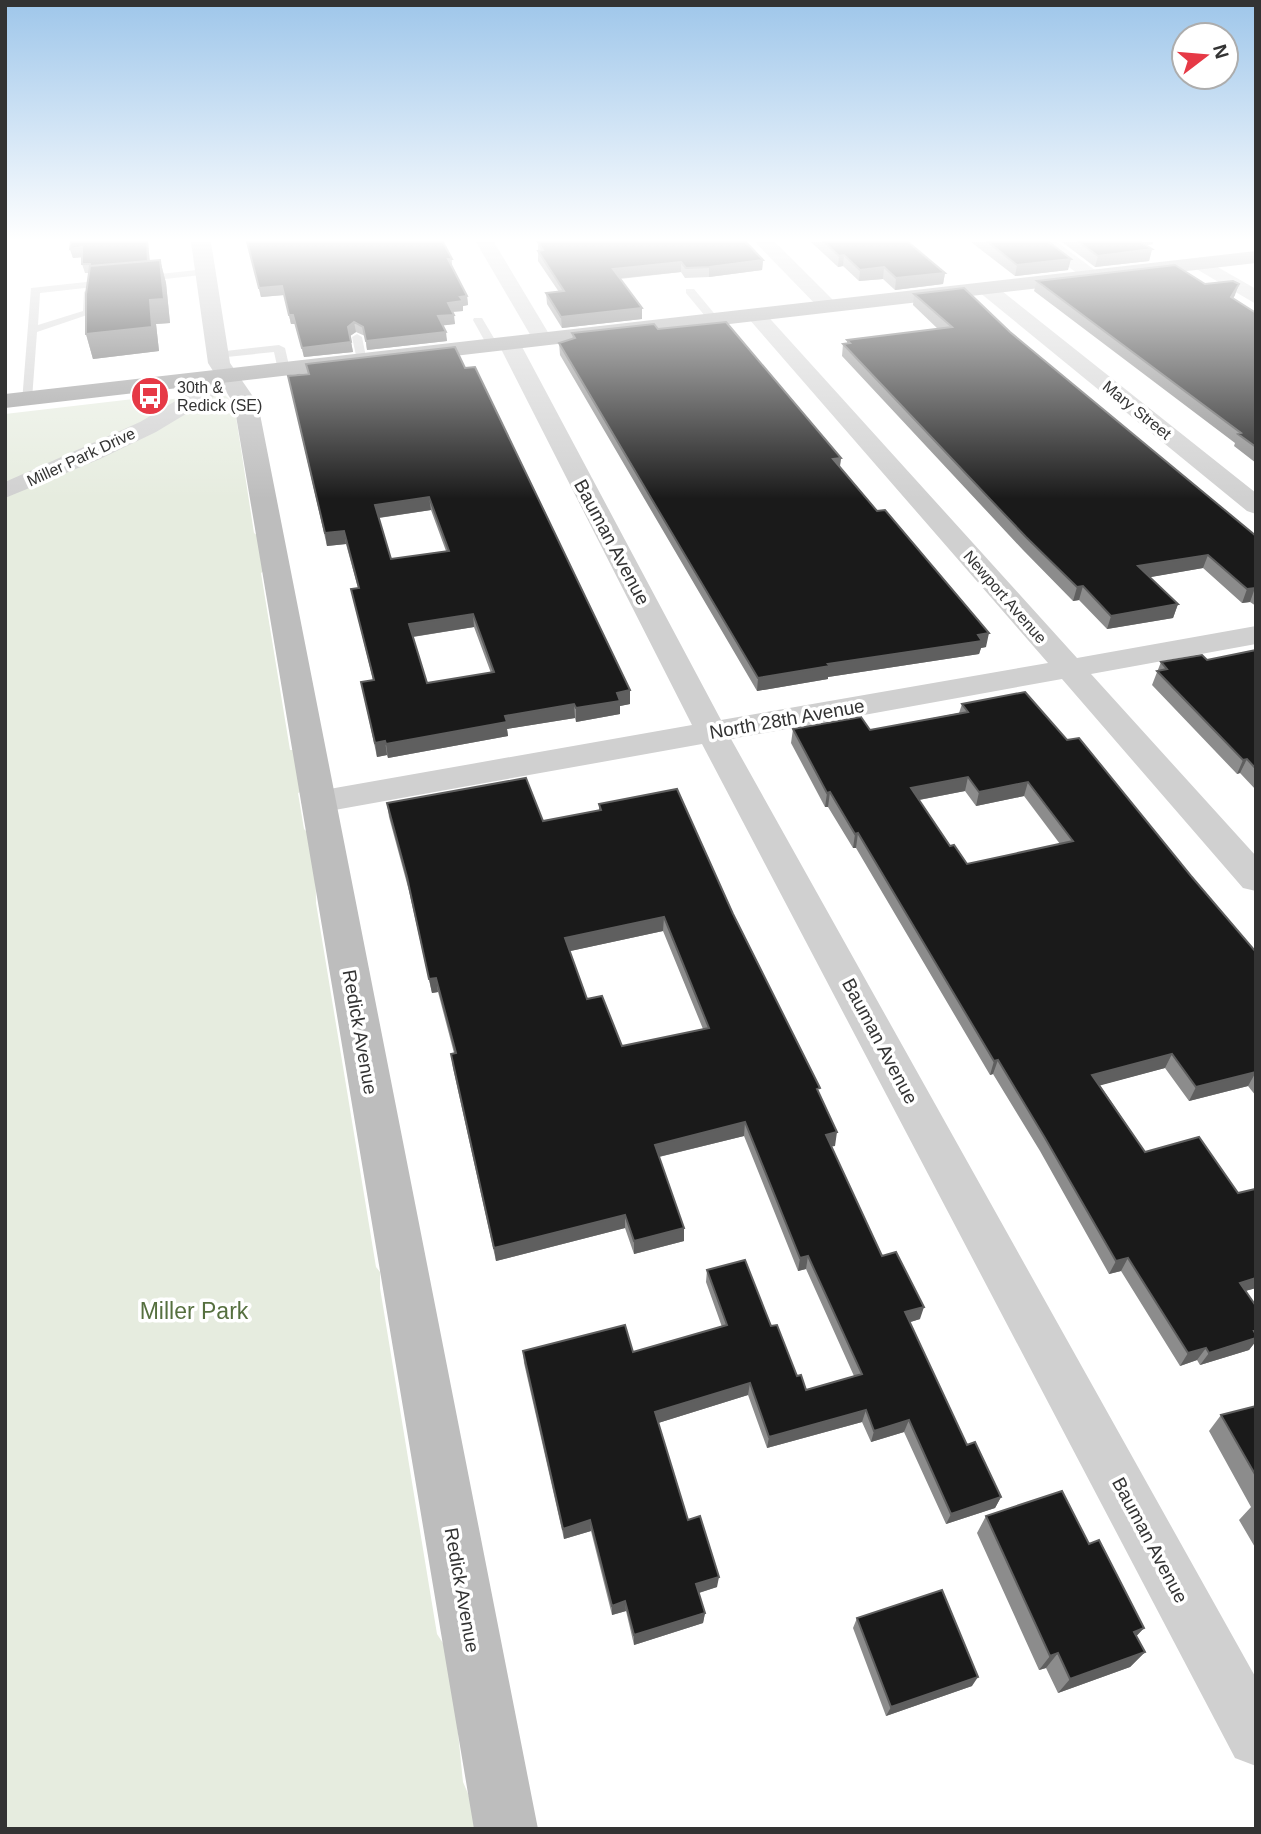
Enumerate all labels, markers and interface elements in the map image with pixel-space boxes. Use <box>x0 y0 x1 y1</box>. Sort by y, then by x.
north arrow <box>1170 21 1240 91</box>
text: N <box>1209 42 1233 61</box>
bus stop icon: 30th & Redick (SE) <box>129 375 171 417</box>
street label: Mary Street <box>1100 377 1175 443</box>
place label: 30th & Redick (SE) <box>177 379 262 414</box>
street label: Miller Park Drive <box>24 424 138 489</box>
street label: Bauman Avenue <box>570 476 654 608</box>
street label: Newport Avenue <box>960 547 1050 647</box>
street label: North 28th Avenue <box>708 695 866 743</box>
street label: Redick Avenue <box>339 968 381 1096</box>
street label: Bauman Avenue <box>838 975 922 1107</box>
park label: Miller Park <box>140 1298 249 1324</box>
street label: Bauman Avenue <box>1108 1474 1192 1606</box>
street label: Redick Avenue <box>441 1526 483 1654</box>

